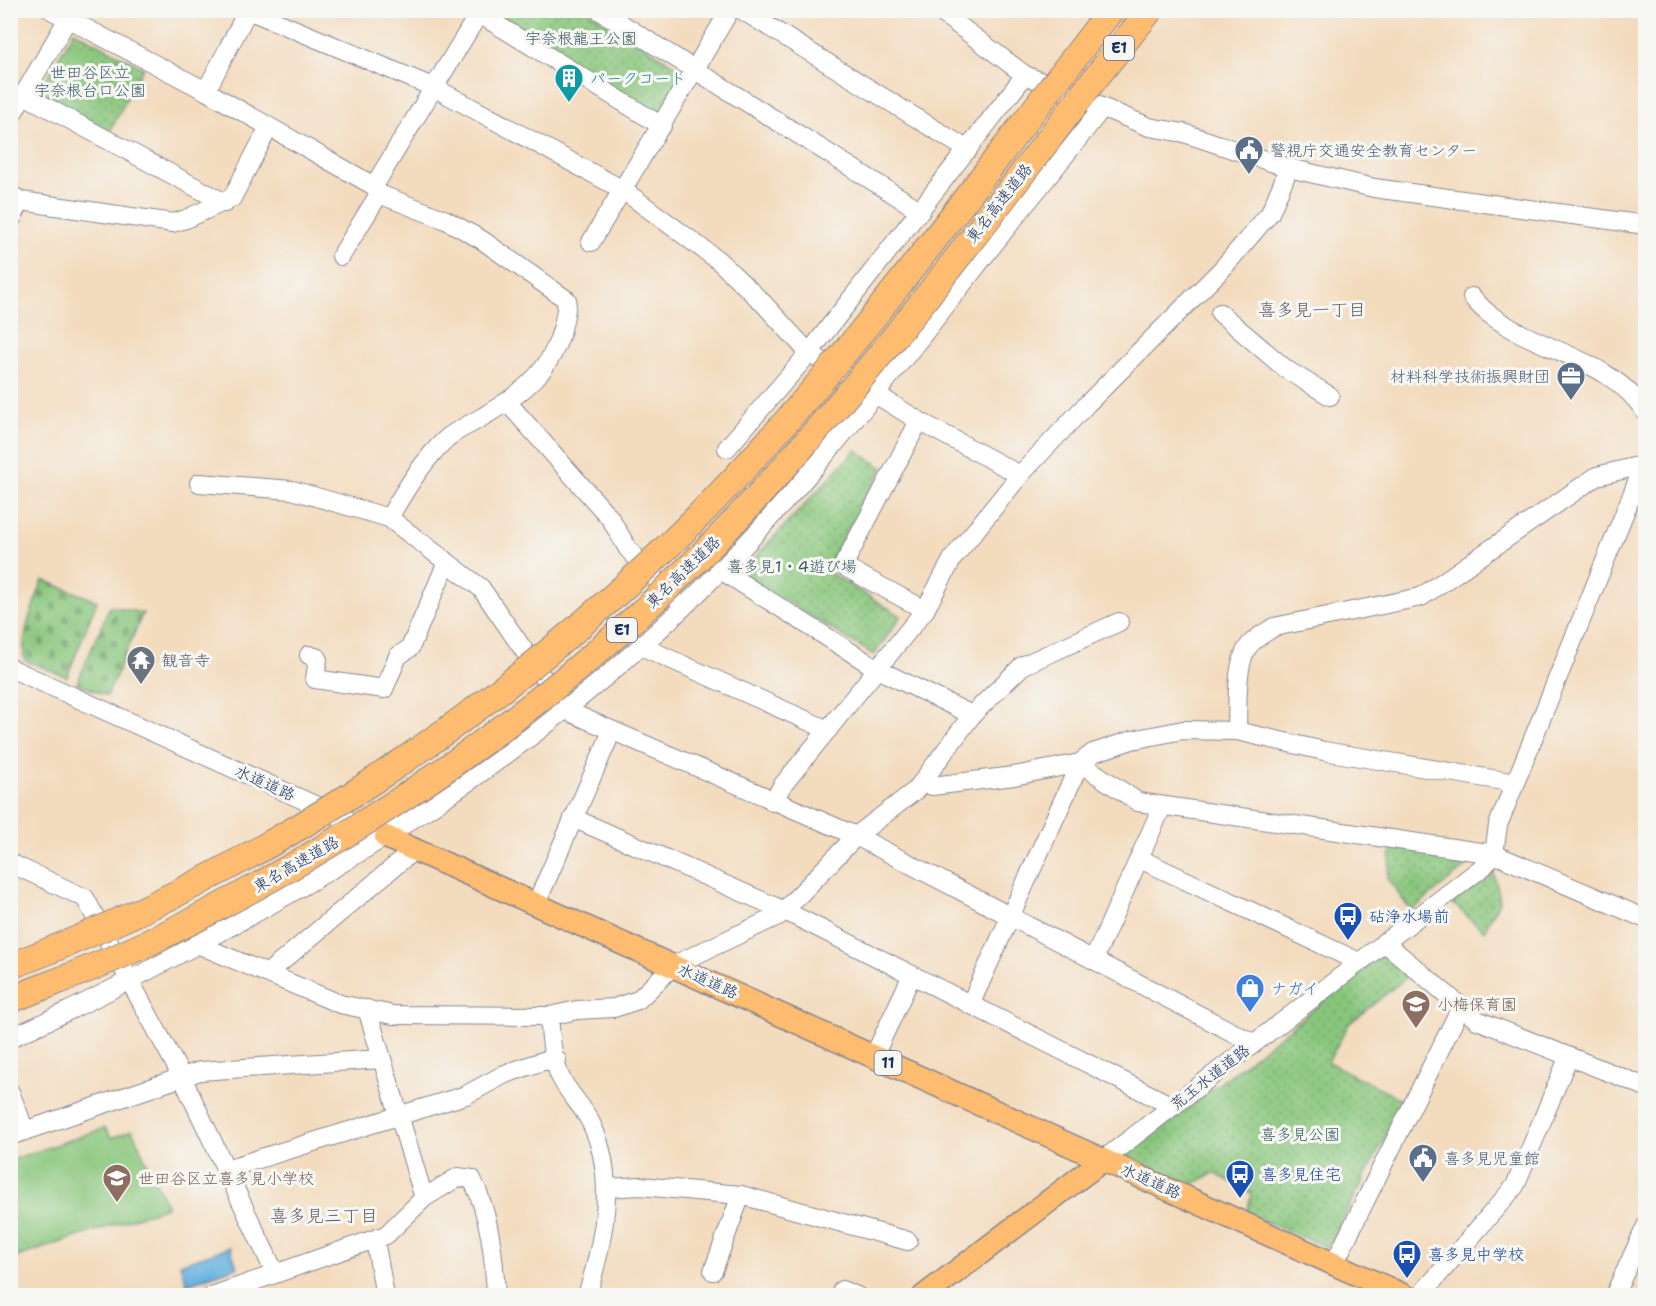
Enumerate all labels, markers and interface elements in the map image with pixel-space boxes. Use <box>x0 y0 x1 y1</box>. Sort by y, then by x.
park label: 宇奈根龍王公園 <box>525 28 637 49</box>
road number: E1 <box>1104 36 1134 60</box>
park label: 世田谷区立 宇奈根台口公園 <box>34 62 146 101</box>
building icon: パークコート <box>553 62 585 104</box>
place label: パークコート <box>590 68 686 89</box>
public building icon: 警視庁交通安全教育センター <box>1233 134 1265 176</box>
place label: 警視庁交通安全教育センター <box>1270 140 1477 161</box>
street label: 東名高速道路 <box>961 159 1037 247</box>
district label: 喜多見一丁目 <box>1258 298 1366 322</box>
office icon: 材料科学技術振興財団 <box>1555 360 1587 402</box>
place label: 材料科学技術振興財団 <box>1390 366 1550 387</box>
street label: 東名高速道路 <box>641 531 725 613</box>
park label: 喜多見1・4遊び場 <box>727 556 857 577</box>
road number: E1 <box>607 618 637 642</box>
temple icon: 観音寺 <box>125 644 157 686</box>
place label: 観音寺 <box>162 650 210 671</box>
street label: 水道道路 <box>231 760 299 806</box>
street label: 東名高速道路 <box>249 831 343 897</box>
bus stop icon: 砧浄水場前 <box>1332 900 1364 942</box>
place label: 砧浄水場前 <box>1369 906 1449 927</box>
street label: 水道道路 <box>674 958 742 1004</box>
shop icon: ナガイ <box>1234 972 1266 1014</box>
place label: ナガイ <box>1271 978 1318 999</box>
school or university icon: 小梅保育園 <box>1400 988 1432 1030</box>
place label: 小梅保育園 <box>1437 994 1517 1015</box>
street label: 荒玉水道道路 <box>1166 1039 1254 1115</box>
road number: 11 <box>874 1051 902 1075</box>
park label: 喜多見公園 <box>1260 1124 1340 1145</box>
public building icon: 喜多見児童館 <box>1407 1142 1439 1184</box>
place label: 喜多見児童館 <box>1444 1148 1540 1169</box>
street label: 水道道路 <box>1117 1158 1185 1204</box>
bus stop icon: 喜多見住宅 <box>1224 1158 1256 1200</box>
school or university icon: 世田谷区立喜多見小学校 <box>101 1162 133 1204</box>
place label: 喜多見住宅 <box>1261 1164 1341 1185</box>
place label: 世田谷区立喜多見小学校 <box>138 1168 314 1189</box>
district label: 喜多見三丁目 <box>270 1204 378 1228</box>
bus stop icon: 喜多見中学校 <box>1391 1238 1423 1280</box>
place label: 喜多見中学校 <box>1428 1244 1524 1265</box>

